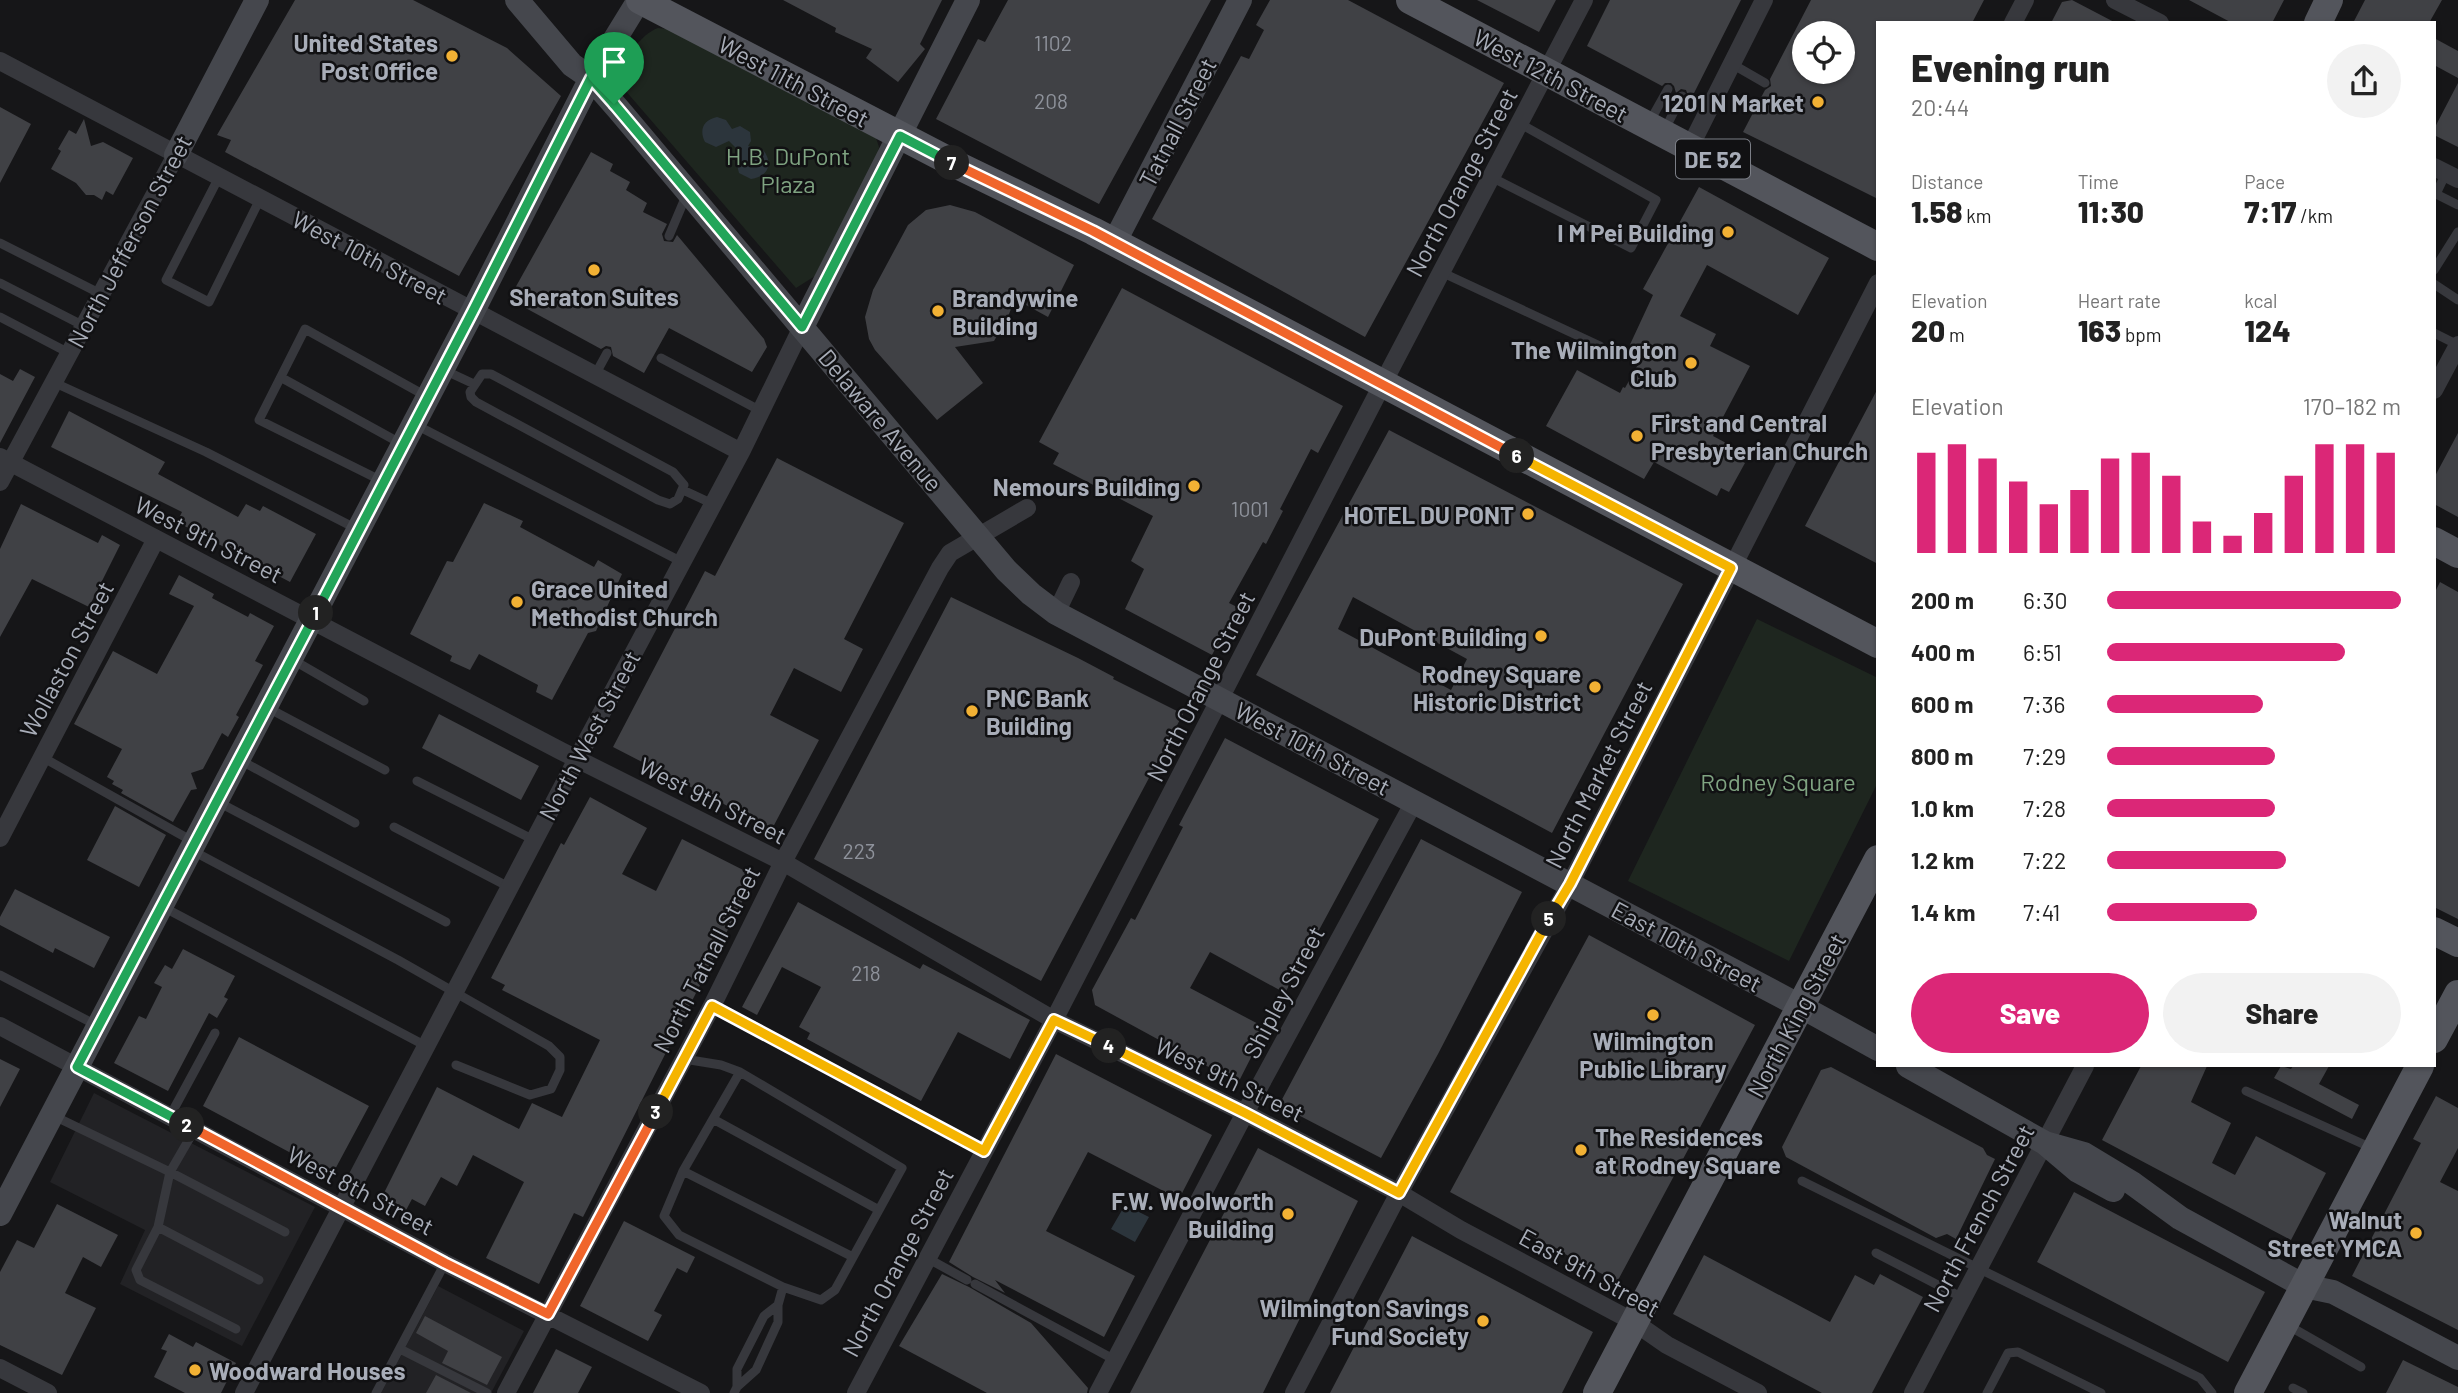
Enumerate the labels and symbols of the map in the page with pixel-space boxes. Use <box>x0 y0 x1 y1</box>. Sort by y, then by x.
street label: West 12th Street <box>1469 22 1633 128</box>
place label: United States Post Office <box>293 28 438 85</box>
street label: West 11th Street <box>714 29 874 133</box>
house number: 1102 <box>1034 30 1072 55</box>
pin <box>584 32 644 104</box>
marker: United States Post Office <box>444 48 460 64</box>
street label: Tatnall Street <box>1132 53 1222 191</box>
street label: North Orange Street <box>1399 83 1523 281</box>
house number: 208 <box>1034 88 1068 113</box>
place label: 1201 N Market <box>1662 88 1804 117</box>
marker: 1201 N Market <box>1810 94 1826 110</box>
street label: North Jefferson Street <box>61 130 197 352</box>
road number: DE 52 <box>1676 140 1750 178</box>
park label: H.B. DuPont Plaza <box>726 141 850 198</box>
pin: 7 <box>934 146 970 180</box>
street label: West 10th Street <box>287 204 453 310</box>
place label: I M Pei Building <box>1557 218 1714 247</box>
marker: I M Pei Building <box>1720 224 1736 240</box>
marker: Sheraton Suites <box>586 262 602 278</box>
place label: Sheraton Suites <box>509 282 679 311</box>
place label: Brandywine Building <box>952 283 1078 340</box>
marker: Brandywine Building <box>930 303 946 319</box>
place label: The Wilmington Club <box>1511 335 1677 392</box>
street label: Delaware Avenue <box>813 343 949 497</box>
marker: The Wilmington Club <box>1683 355 1699 371</box>
place label: First and Central Presbyterian Church <box>1651 408 1868 465</box>
marker: First and Central Presbyterian Church <box>1629 428 1645 444</box>
pin: 6 <box>1500 438 1534 474</box>
place label: Nemours Building <box>993 472 1180 501</box>
marker: Nemours Building <box>1186 478 1202 494</box>
street label: West 9th Street <box>130 489 288 589</box>
house number: 1001 <box>1231 496 1269 521</box>
place label: HOTEL DU PONT <box>1344 500 1514 529</box>
marker: HOTEL DU PONT <box>1520 506 1536 522</box>
place label: Grace United Methodist Church <box>531 574 718 631</box>
street label: Wollaston Street <box>13 576 119 742</box>
street label: North Orange Street <box>1139 586 1261 786</box>
marker: Grace United Methodist Church <box>509 594 525 610</box>
pin: 1 <box>298 596 334 630</box>
place label: DuPont Building <box>1359 622 1527 651</box>
marker: DuPont Building <box>1533 628 1549 644</box>
street label: North West Street <box>532 645 646 825</box>
place label: Rodney Square Historic District <box>1413 659 1581 716</box>
street label: North Market Street <box>1538 676 1658 872</box>
marker: Rodney Square Historic District <box>1587 679 1603 695</box>
place label: PNC Bank Building <box>986 683 1089 740</box>
street label: West 10th Street <box>1230 695 1396 801</box>
marker: PNC Bank Building <box>964 703 980 719</box>
street label: West 9th Street <box>634 750 792 850</box>
park label: Rodney Square <box>1700 767 1856 796</box>
house number: 223 <box>842 838 876 863</box>
street label: North Tatnall Street <box>646 861 766 1057</box>
street label: East 10th Street <box>1607 894 1767 998</box>
pin: 5 <box>1532 902 1566 936</box>
street label: Shipley Street <box>1236 921 1330 1063</box>
street label: North King Street <box>1741 928 1851 1102</box>
house number: 218 <box>851 960 881 985</box>
marker: Wilmington Public Library <box>1645 1007 1661 1023</box>
place label: Wilmington Public Library <box>1579 1026 1727 1083</box>
pin: 4 <box>1092 1028 1126 1064</box>
street label: West 9th Street <box>1151 1030 1309 1128</box>
pin: 3 <box>638 1094 674 1130</box>
pin: 2 <box>170 1108 204 1142</box>
street label: North French Street <box>1916 1119 2040 1317</box>
place label: The Residences at Rodney Square <box>1595 1122 1781 1179</box>
street label: West 8th Street <box>283 1139 439 1241</box>
marker: The Residences at Rodney Square <box>1573 1142 1589 1158</box>
street label: North Orange Street <box>835 1163 959 1361</box>
place label: F.W. Woolworth Building <box>1111 1186 1274 1243</box>
place label: Walnut Street YMCA <box>2268 1205 2402 1262</box>
marker: F.W. Woolworth Building <box>1280 1206 1296 1222</box>
street label: East 9th Street <box>1515 1221 1665 1323</box>
marker: Walnut Street YMCA <box>2408 1225 2424 1241</box>
place label: Wilmington Savings Fund Society <box>1260 1293 1469 1350</box>
marker: Wilmington Savings Fund Society <box>1475 1313 1491 1329</box>
place label: Woodward Houses <box>209 1356 406 1385</box>
marker: Woodward Houses <box>187 1362 203 1378</box>

